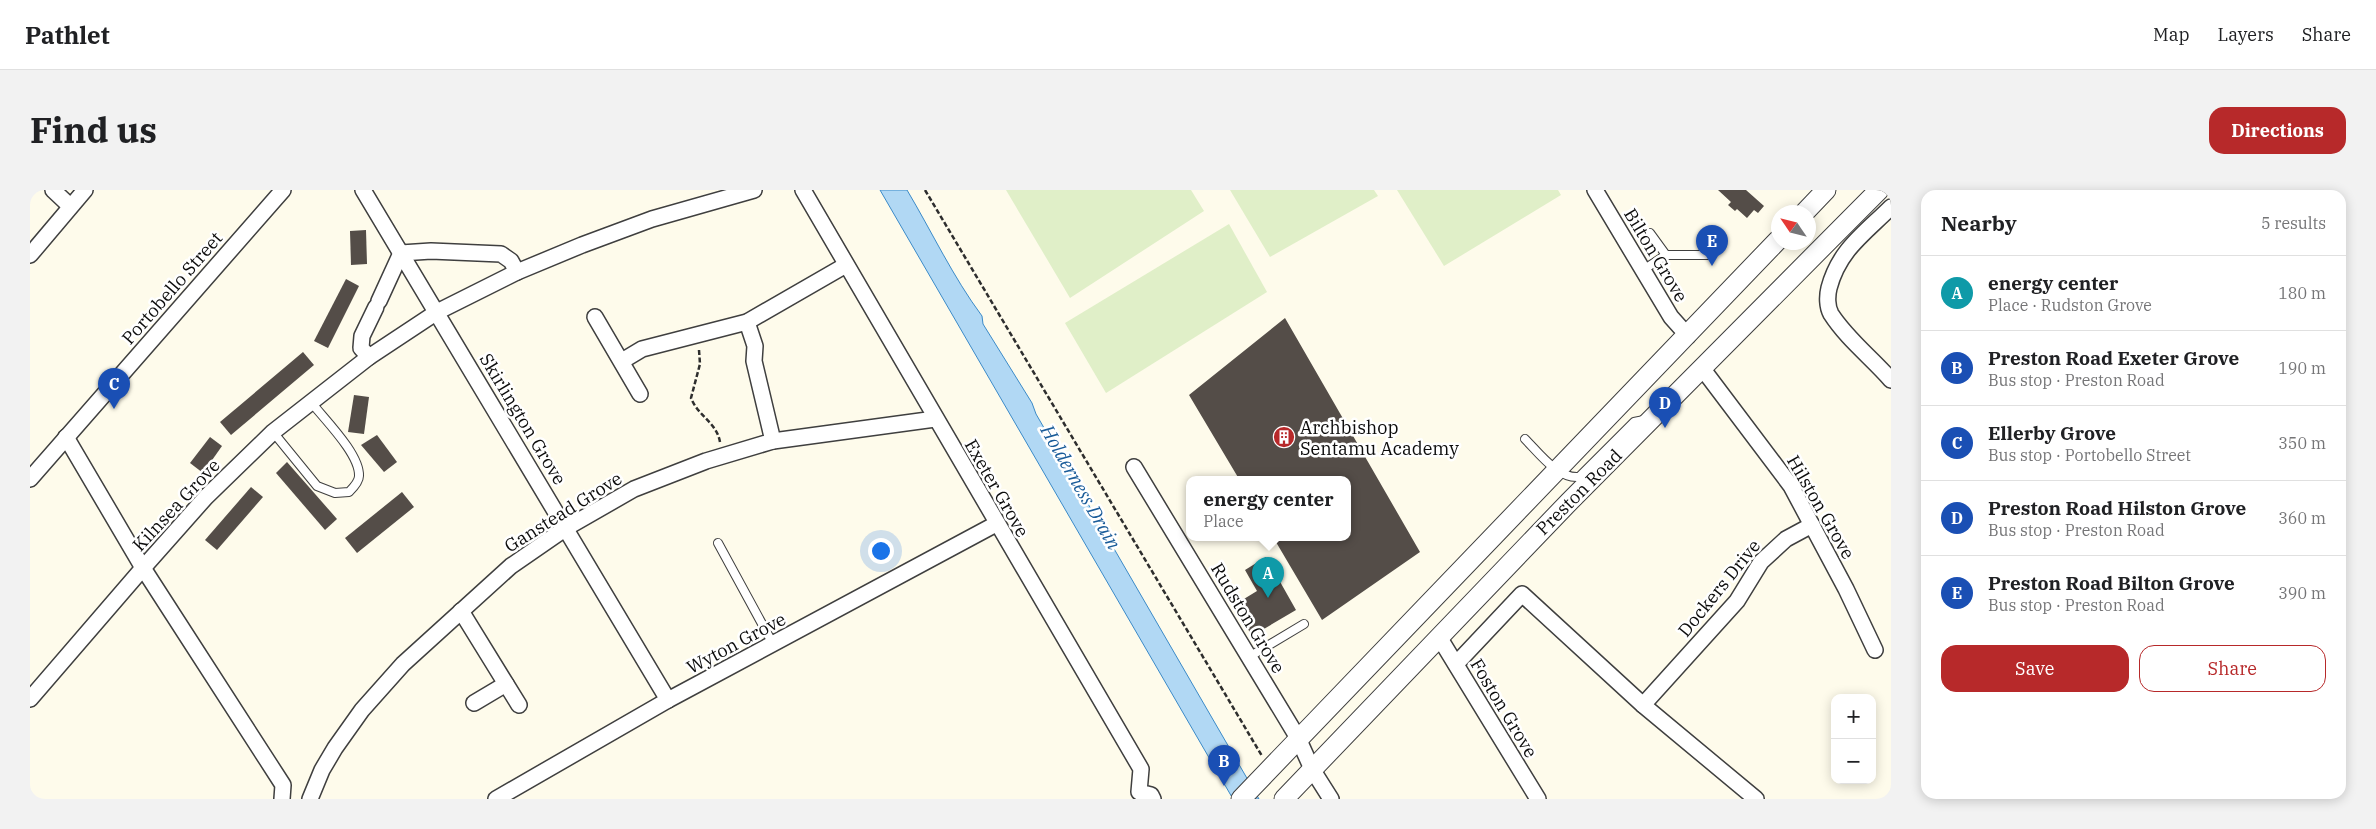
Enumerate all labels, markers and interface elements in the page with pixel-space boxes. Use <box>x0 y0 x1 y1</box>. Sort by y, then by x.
text: Pathlet <box>25 19 110 51</box>
text: Map <box>2153 23 2190 46</box>
text: Layers <box>2218 23 2274 46</box>
text: Share <box>2302 23 2351 46</box>
text: Find us <box>30 107 157 153</box>
button: Directions <box>2209 107 2346 154</box>
street label: Bilton Grove <box>1619 204 1693 306</box>
north arrow <box>1771 205 1816 250</box>
text: Nearby <box>1941 209 2017 237</box>
text: 5 results <box>2261 213 2326 233</box>
pin: E <box>1696 225 1728 266</box>
street label: Portobello Street <box>117 227 227 349</box>
text: energy center <box>1988 271 2118 295</box>
text: A <box>1951 283 1963 303</box>
text: 180 m <box>2278 283 2326 303</box>
text: Place · Rudston Grove <box>1988 295 2152 315</box>
text: Preston Road Exeter Grove <box>1988 346 2239 370</box>
street label: Skirlington Grove <box>475 349 571 489</box>
text: B <box>1951 358 1963 378</box>
text: 190 m <box>2278 358 2326 378</box>
pin: C <box>98 368 130 409</box>
text: Bus stop · Preston Road <box>1988 370 2165 390</box>
pin: D <box>1649 387 1681 428</box>
place label: Archbishop Sentamu Academy <box>1300 416 1459 460</box>
water label: Holderness Drain <box>1035 419 1127 554</box>
text: Ellerby Grove <box>1988 421 2116 445</box>
building icon: Archbishop Sentamu Academy <box>1272 425 1296 449</box>
text: C <box>1952 433 1962 453</box>
text: 350 m <box>2278 433 2326 453</box>
street label: Exeter Grove <box>960 435 1034 541</box>
street label: Preston Road <box>1531 444 1627 540</box>
text: Bus stop · Portobello Street <box>1988 445 2191 465</box>
street label: Hilston Grove <box>1782 451 1860 563</box>
street label: Kilnsea Grove <box>127 454 225 556</box>
street label: Ganstead Grove <box>500 467 626 557</box>
popup <box>1186 476 1351 541</box>
text: energy center <box>1203 487 1334 511</box>
text: Preston Road Hilston Grove <box>1988 496 2246 520</box>
text: D <box>1951 508 1963 528</box>
text: 360 m <box>2278 508 2326 528</box>
text: Place <box>1203 511 1244 531</box>
text: Bus stop · Preston Road <box>1988 520 2165 540</box>
street label: Dockers Drive <box>1673 535 1765 641</box>
your location <box>868 538 894 564</box>
pin: A <box>1252 557 1284 598</box>
street label: Rudston Grove <box>1206 559 1290 677</box>
text: Preston Road Bilton Grove <box>1988 571 2235 595</box>
text: E <box>1952 583 1962 603</box>
text: 390 m <box>2278 583 2326 603</box>
text: Bus stop · Preston Road <box>1988 595 2165 615</box>
street label: Wyton Grove <box>682 607 790 679</box>
button: Save <box>1941 645 2129 692</box>
button: Share <box>2139 645 2326 692</box>
street label: Foston Grove <box>1465 654 1543 762</box>
map controls <box>1831 694 1876 784</box>
button: + <box>1831 694 1876 739</box>
button: − <box>1831 739 1876 784</box>
pin: B <box>1208 745 1240 786</box>

